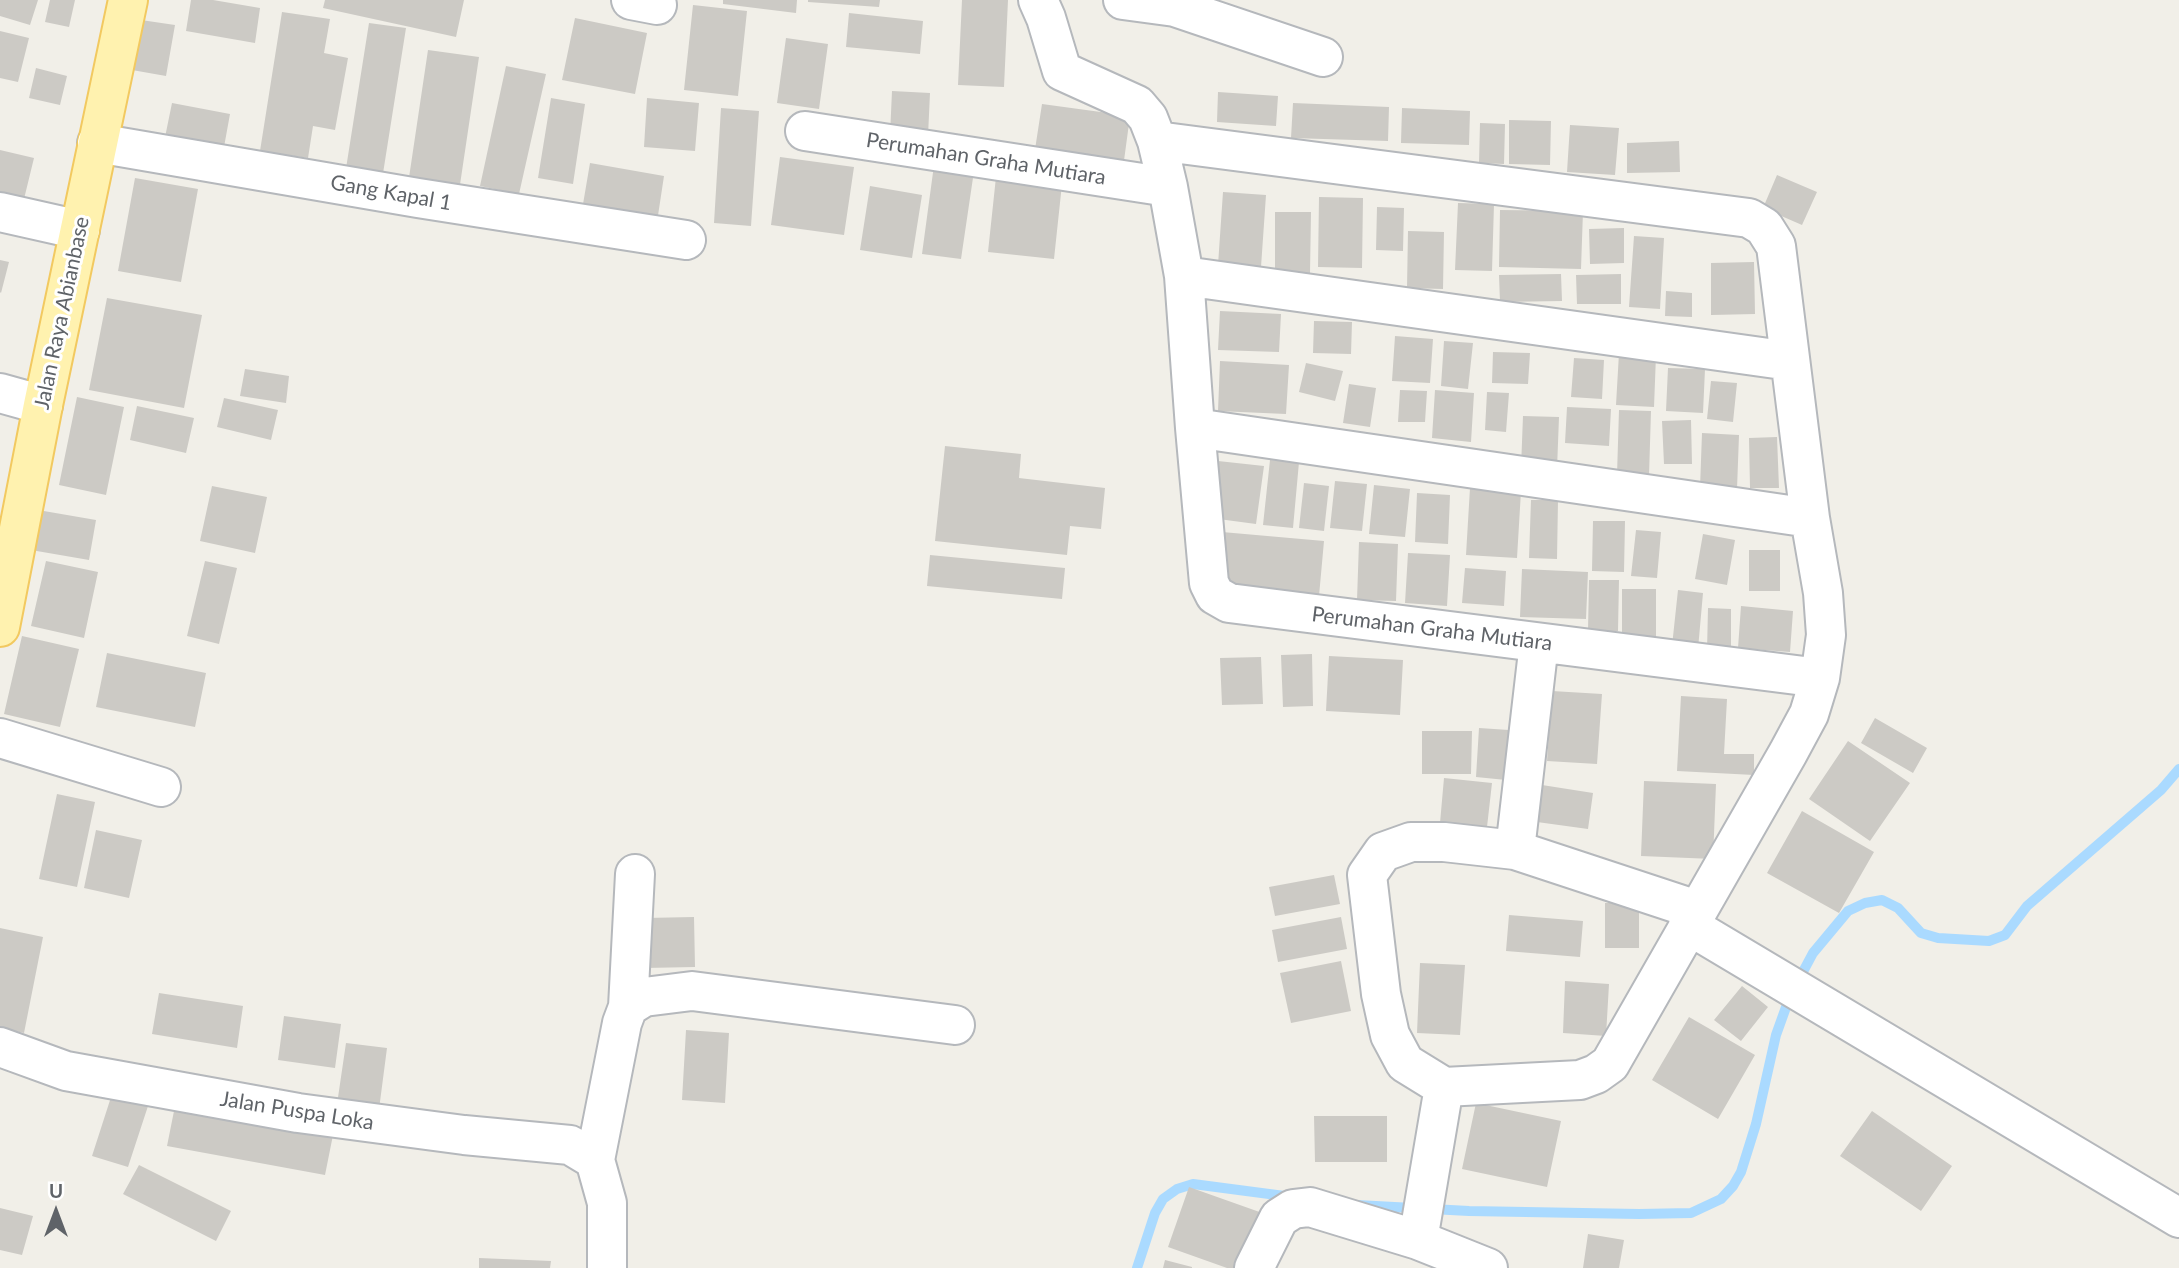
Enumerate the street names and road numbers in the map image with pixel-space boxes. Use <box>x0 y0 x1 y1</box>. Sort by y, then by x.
street label: Perumahan Graha Mutiara <box>864 128 1108 190</box>
street label: Gang Kapal 1 <box>328 170 454 216</box>
street label: Jalan Raya Abianbase <box>29 214 95 412</box>
street label: Perumahan Graha Mutiara <box>1310 602 1554 656</box>
street label: Jalan Puspa Loka <box>218 1086 376 1136</box>

